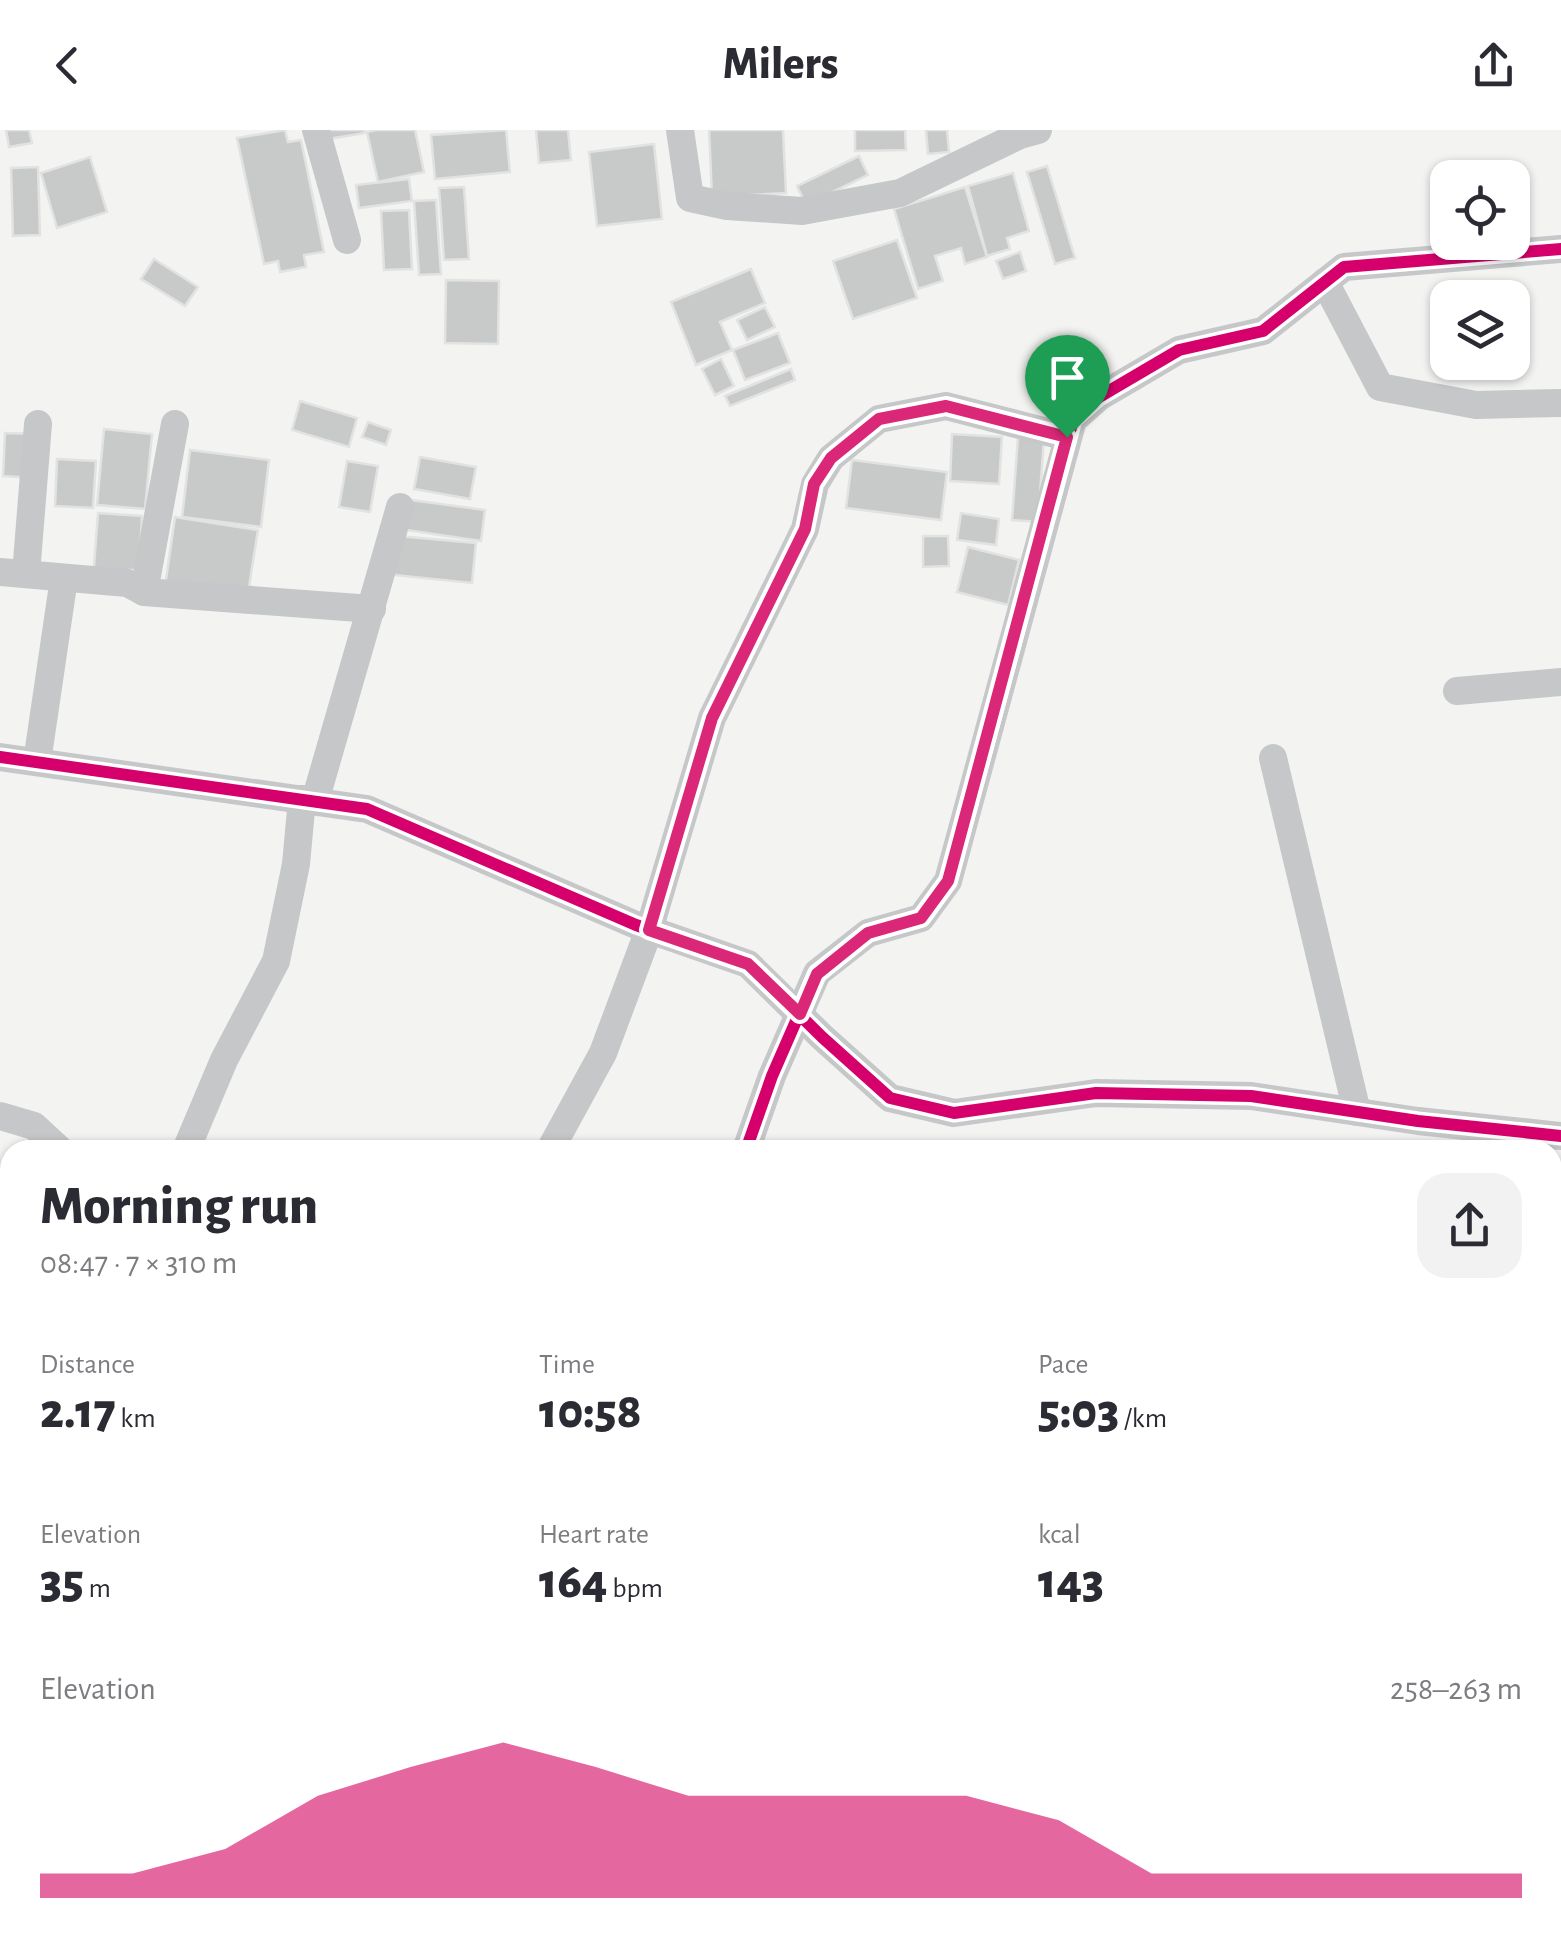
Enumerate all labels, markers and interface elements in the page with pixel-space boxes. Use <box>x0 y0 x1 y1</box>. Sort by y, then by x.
icon: back <box>40 38 95 93</box>
icon: share <box>1466 38 1521 93</box>
text: Milers <box>723 42 838 87</box>
map controls <box>1430 160 1530 380</box>
button: locate <box>1430 160 1530 260</box>
button: layers <box>1430 280 1530 380</box>
pin <box>1025 335 1110 438</box>
icon: arrive <box>1040 350 1095 405</box>
button: share <box>1417 1173 1522 1278</box>
text: Morning run <box>40 1179 318 1234</box>
text: 08:47 · 7 × 310 m <box>40 1247 237 1279</box>
text: Distance <box>40 1351 135 1379</box>
text: Time <box>539 1351 595 1379</box>
text: Pace <box>1038 1351 1088 1379</box>
text: 2.17 <box>40 1387 116 1437</box>
text: 10:58 <box>539 1387 642 1437</box>
text: 5:03 <box>1038 1387 1119 1437</box>
text: km <box>116 1405 156 1433</box>
text: /km <box>1119 1405 1167 1433</box>
text: Elevation <box>40 1521 141 1549</box>
text: Heart rate <box>539 1521 649 1549</box>
text: kcal <box>1038 1521 1081 1549</box>
text: 35 <box>40 1557 84 1607</box>
text: 164 <box>539 1557 608 1607</box>
text: 143 <box>1038 1557 1104 1607</box>
text: m <box>84 1575 111 1603</box>
text: bpm <box>608 1575 663 1603</box>
text: Elevation <box>40 1673 156 1705</box>
text: 258–263 m <box>1390 1673 1522 1705</box>

